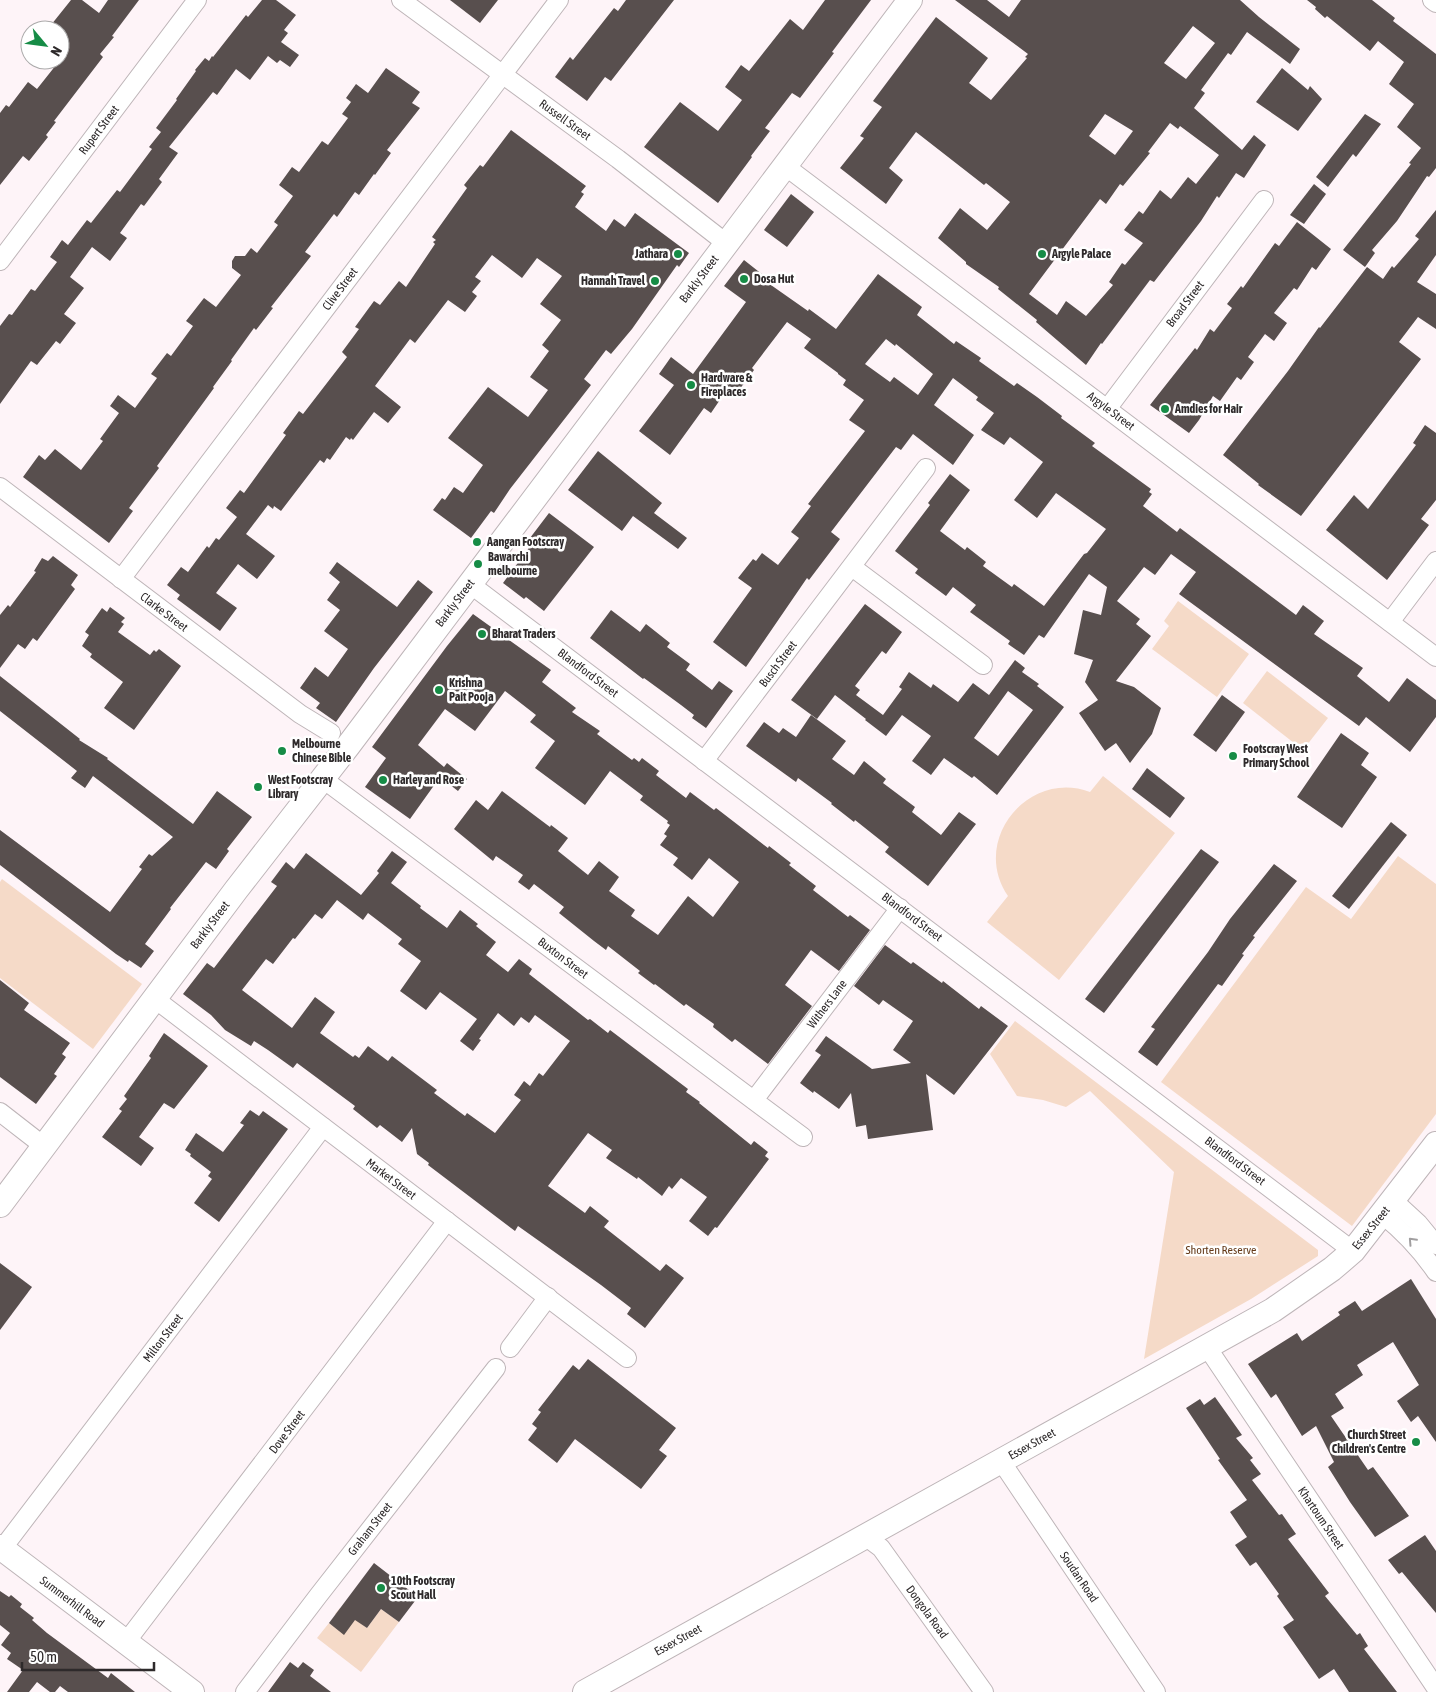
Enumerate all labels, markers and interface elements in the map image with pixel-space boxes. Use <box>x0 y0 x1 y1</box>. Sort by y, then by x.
north arrow <box>20 20 70 70</box>
text: N <box>47 44 65 59</box>
street label: Russell Street <box>537 97 594 144</box>
street label: Rupert Street <box>76 102 122 157</box>
place label: Jathara <box>634 247 668 261</box>
place label: Argyle Palace <box>1051 247 1112 261</box>
marker: Jathara <box>672 248 684 260</box>
marker: Argyle Palace <box>1036 248 1048 260</box>
street label: Barkly Street <box>677 252 722 306</box>
street label: Clive Street <box>319 265 361 313</box>
place label: Dosa Hut <box>754 272 795 286</box>
marker: Dosa Hut <box>738 273 750 285</box>
place label: Hannah Travel <box>581 274 646 288</box>
marker: Hannah Travel <box>649 275 661 287</box>
street label: Broad Street <box>1163 278 1207 330</box>
place label: Hardware & Fireplaces <box>701 371 753 399</box>
marker: Hardware & Fireplaces <box>685 379 697 391</box>
street label: Argyle Street <box>1085 389 1138 434</box>
place label: Amdies for Hair <box>1174 402 1243 416</box>
marker: Amdies for Hair <box>1159 403 1171 415</box>
place label: Aangan Footscray <box>486 535 564 549</box>
marker: Aangan Footscray <box>471 536 483 548</box>
place label: Bawarchi melbourne <box>488 550 538 578</box>
marker: Bawarchi melbourne <box>472 558 484 570</box>
street label: Barkly Street <box>433 576 478 630</box>
street label: Clarke Street <box>137 590 191 635</box>
place label: Bharat Traders <box>492 627 556 641</box>
marker: Bharat Traders <box>476 628 488 640</box>
street label: Busch Street <box>756 638 800 690</box>
street label: Blandford Street <box>555 646 621 701</box>
place label: Krishna Pait Pooja <box>449 676 494 704</box>
marker: Krishna Pait Pooja <box>433 684 445 696</box>
place label: Melbourne Chinese Bible <box>292 737 352 765</box>
place label: Footscray West Primary School <box>1243 742 1310 770</box>
marker: Melbourne Chinese Bible <box>276 745 288 757</box>
marker: Footscray West Primary School <box>1227 750 1239 762</box>
place label: West Footscray Library <box>267 773 333 801</box>
place label: Harley and Rose <box>393 773 465 787</box>
marker: Harley and Rose <box>377 774 389 786</box>
marker: West Footscray Library <box>252 781 264 793</box>
street label: Blandford Street <box>879 890 945 945</box>
street label: Barkly Street <box>188 898 233 952</box>
street label: Buxton Street <box>535 935 591 982</box>
street label: Withers Lane <box>804 977 850 1031</box>
street label: Blandford Street <box>1202 1134 1268 1189</box>
street label: Market Street <box>363 1156 419 1203</box>
street label: Essex Street <box>1349 1203 1393 1253</box>
one-way arrow <box>1409 1238 1418 1247</box>
park label: Shorten Reserve <box>1185 1243 1257 1257</box>
street label: Milton Street <box>140 1311 186 1365</box>
street label: Dove Street <box>266 1407 308 1456</box>
street label: Essex Street <box>1006 1425 1058 1463</box>
place label: Church Street Children's Centre <box>1332 1428 1407 1456</box>
marker: Church Street Children's Centre <box>1410 1436 1422 1448</box>
street label: Khartoum Street <box>1295 1484 1347 1552</box>
street label: Graham Street <box>345 1499 395 1558</box>
street label: Soudan Road <box>1057 1549 1101 1605</box>
street label: Summerhill Road <box>37 1573 107 1631</box>
place label: 10th Footscray Scout Hall <box>391 1574 455 1602</box>
marker: 10th Footscray Scout Hall <box>375 1582 387 1594</box>
street label: Dongola Road <box>903 1583 951 1641</box>
street label: Essex Street <box>652 1621 704 1659</box>
scale bar <box>22 1640 155 1672</box>
text: 50 m <box>30 1648 57 1665</box>

